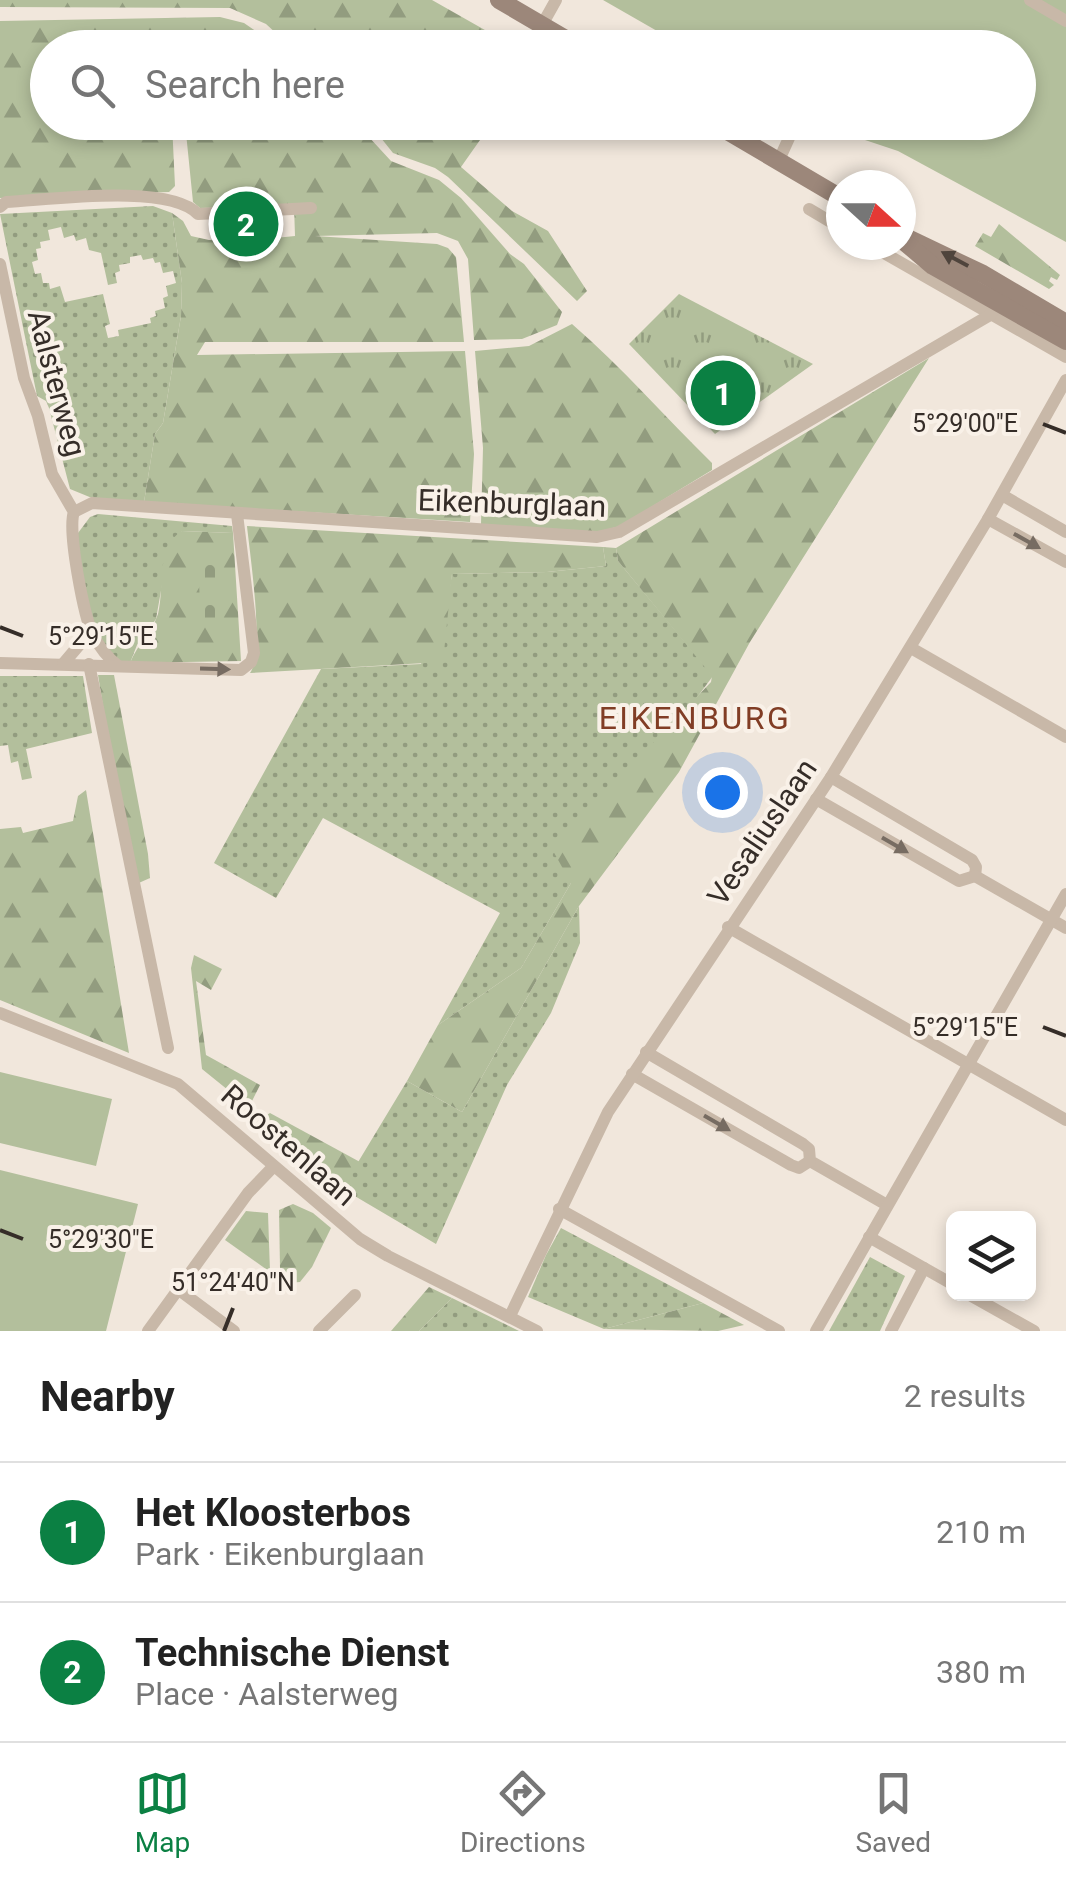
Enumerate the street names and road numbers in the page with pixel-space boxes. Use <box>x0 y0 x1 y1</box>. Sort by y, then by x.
street label: Aalsterweg <box>21 306 93 460</box>
street label: Eikenburglaan <box>417 482 607 524</box>
street label: Vesaliuslaan <box>700 752 824 912</box>
street label: Roostenlaan <box>215 1077 363 1213</box>

